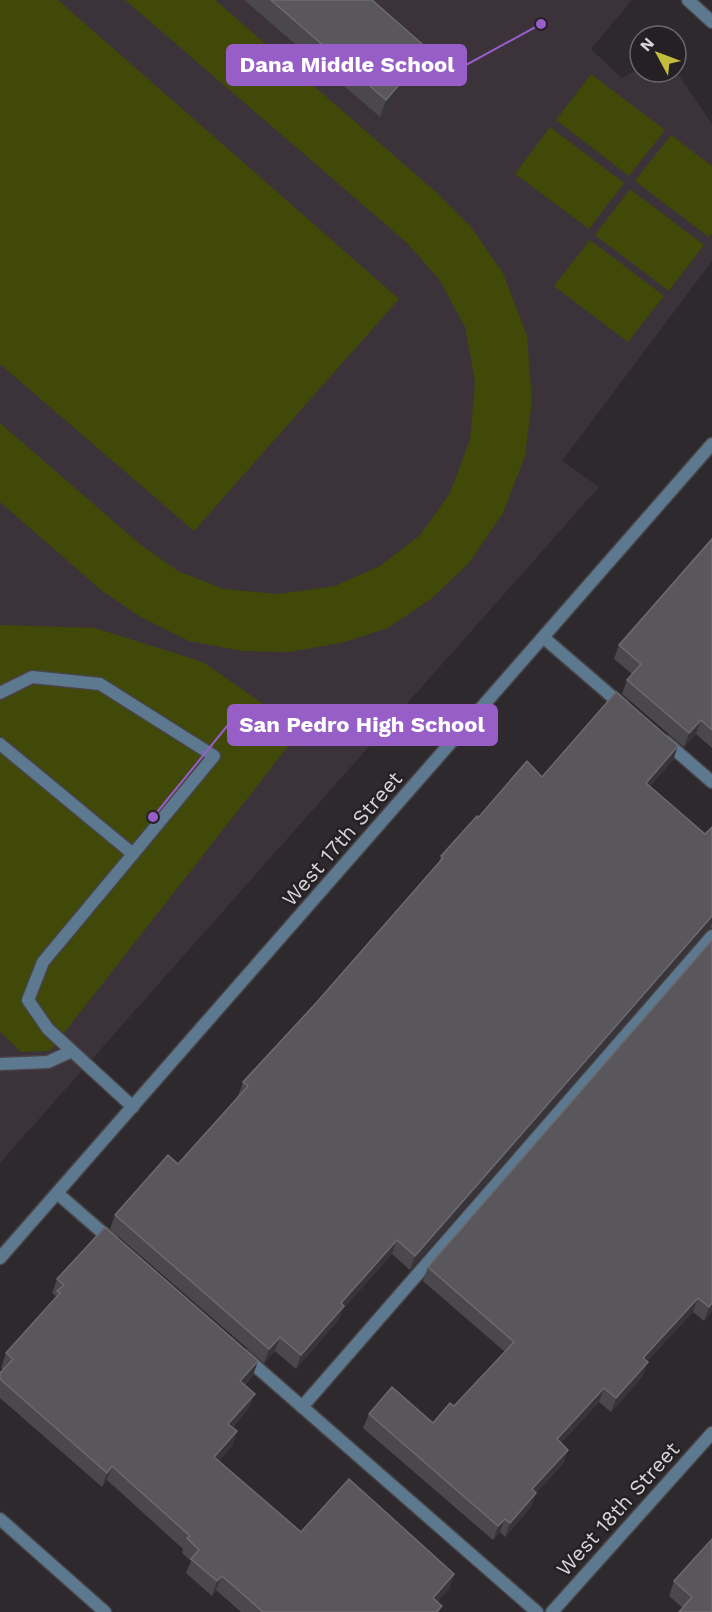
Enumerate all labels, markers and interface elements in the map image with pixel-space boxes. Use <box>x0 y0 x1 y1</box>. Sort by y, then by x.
north arrow <box>628 24 688 84</box>
text: N <box>636 34 658 55</box>
callout: Dana Middle School <box>227 45 466 85</box>
text: Dana Middle School <box>240 52 455 77</box>
callout: San Pedro High School <box>228 705 497 745</box>
text: San Pedro High School <box>239 712 485 737</box>
street label: West 17th Street <box>276 766 407 911</box>
street label: West 18th Street <box>551 1436 684 1581</box>

